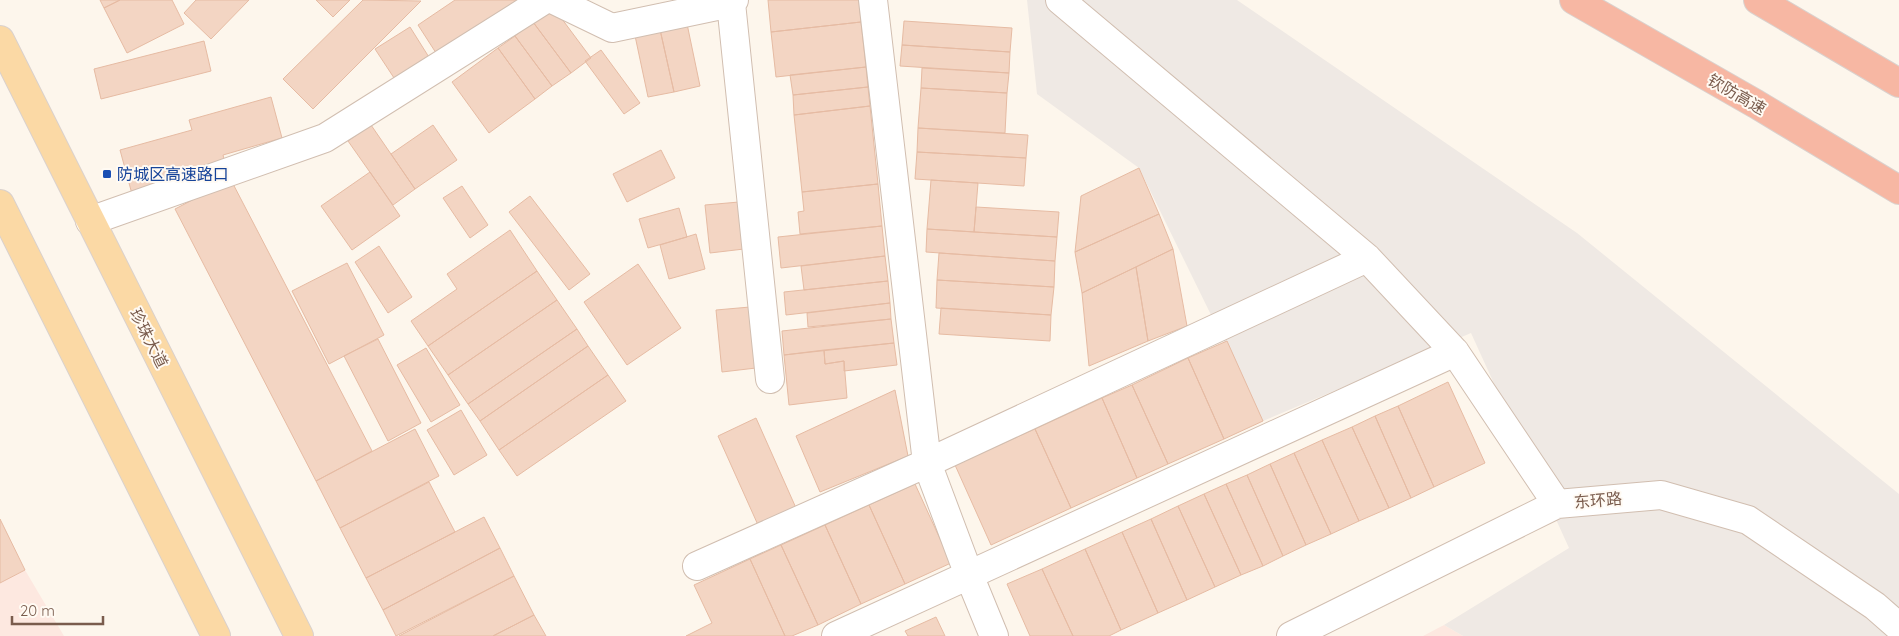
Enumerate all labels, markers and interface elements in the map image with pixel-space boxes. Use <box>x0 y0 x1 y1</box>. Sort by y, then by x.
street label: 钦防高速 <box>1704 69 1770 119</box>
place label: 防城区高速路口 <box>117 164 229 184</box>
marker: 防城区高速路口 <box>101 168 113 180</box>
street label: 珍珠大道 <box>126 305 172 371</box>
street label: 东环路 <box>1573 488 1623 512</box>
scale bar <box>12 594 104 626</box>
text: 20 m <box>20 601 55 620</box>

